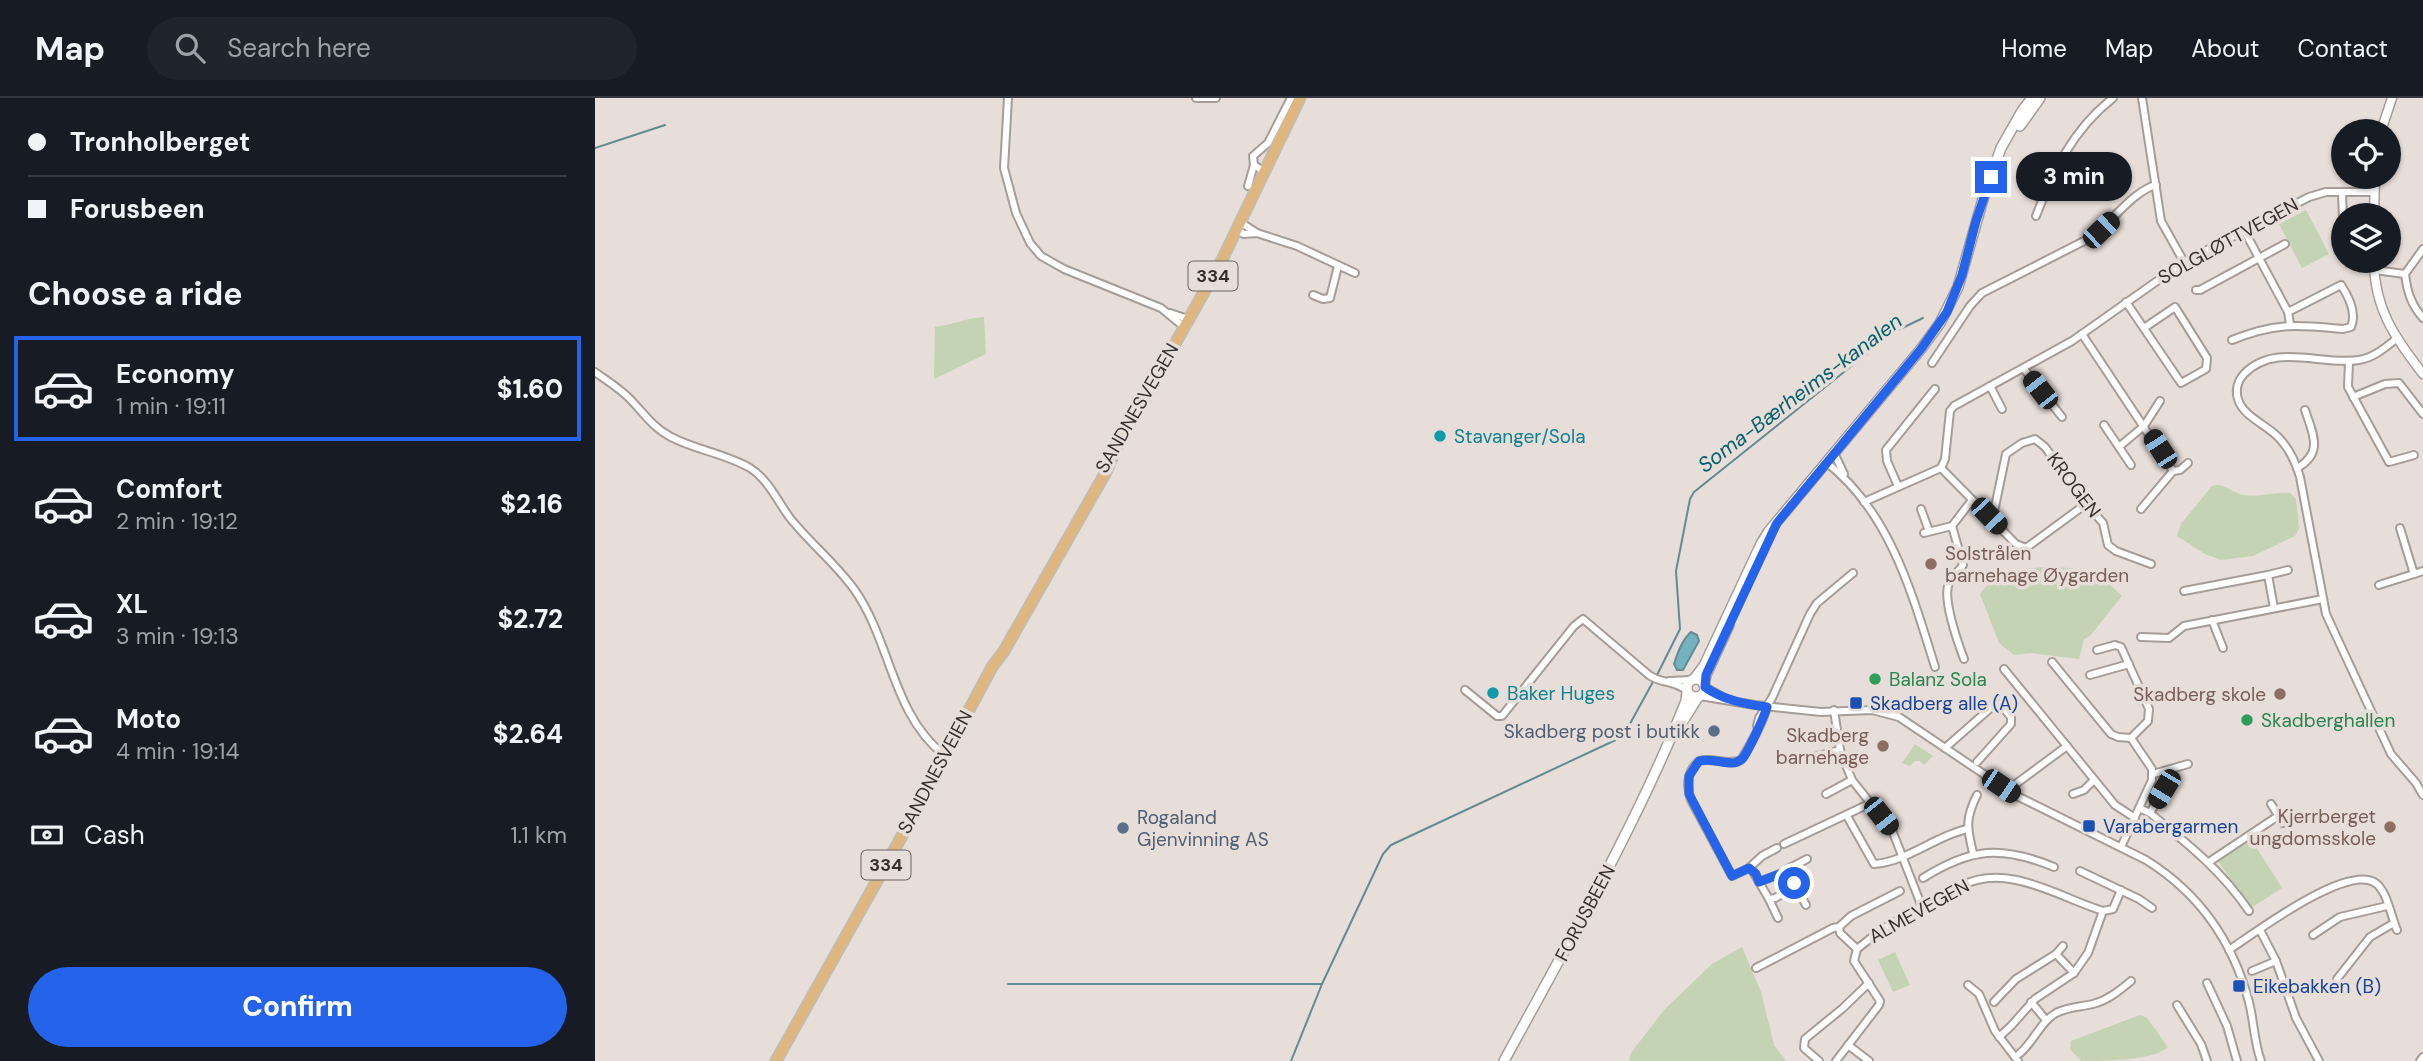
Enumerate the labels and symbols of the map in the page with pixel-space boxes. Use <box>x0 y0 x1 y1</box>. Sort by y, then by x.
callout: 3 min <box>2015 153 2131 202</box>
route end <box>1975 161 2007 193</box>
street label: SOLGLØTTVEGEN <box>2153 192 2303 290</box>
car <box>2079 208 2124 252</box>
road number: 334 <box>1189 261 1237 290</box>
water label: Soma-Bærheims-kanalen <box>1692 307 1908 479</box>
street label: SANDNESVEGEN <box>1090 339 1184 477</box>
car <box>2019 367 2062 413</box>
place label: Stavanger/Sola <box>1454 424 1586 449</box>
car <box>2140 426 2181 472</box>
marker: Stavanger/Sola <box>1432 428 1448 444</box>
street label: KROGEN <box>2041 447 2107 523</box>
car <box>1967 494 2012 538</box>
place label: Solstrålen barnehage Øygarden <box>1945 541 2129 588</box>
marker: Solstrålen barnehage Øygarden <box>1923 556 1939 572</box>
place label: Balanz Sola <box>1889 667 1987 692</box>
marker: Balanz Sola <box>1867 671 1883 687</box>
place label: Baker Huges <box>1507 681 1615 706</box>
place label: Skadberg skole <box>2133 682 2266 707</box>
marker: Baker Huges <box>1485 685 1501 701</box>
marker: Skadberg skole <box>2272 686 2288 702</box>
place label: Skadberg alle (A) <box>1870 691 2018 716</box>
marker: Skadberg alle (A) <box>1848 695 1864 711</box>
street label: SANDNESVEIEN <box>892 706 978 838</box>
place label: Skadberghallen <box>2261 708 2395 733</box>
marker: Skadberghallen <box>2239 712 2255 728</box>
place label: Skadberg post i butikk <box>1504 719 1700 744</box>
marker: Skadberg post i butikk <box>1706 723 1722 739</box>
place label: Skadberg barnehage <box>1776 723 1869 770</box>
marker: Skadberg barnehage <box>1875 738 1891 754</box>
car <box>1978 766 2025 806</box>
car <box>2145 766 2184 812</box>
car <box>1860 793 1903 839</box>
place label: Kjerrberget ungdomsskole <box>2250 804 2376 851</box>
place label: Rogaland Gjenvinning AS <box>1137 805 1269 852</box>
place label: Varabergarmen <box>2103 814 2238 839</box>
marker: Varabergarmen <box>2081 818 2097 834</box>
marker: Kjerrberget ungdomsskole <box>2382 819 2398 835</box>
marker: Rogaland Gjenvinning AS <box>1115 820 1131 836</box>
road number: 334 <box>861 850 911 880</box>
street label: FORUSBEEN <box>1549 860 1621 966</box>
route start <box>1778 867 1810 899</box>
street label: ALMEVEGEN <box>1864 873 1974 949</box>
place label: Eikebakken (B) <box>2253 974 2381 999</box>
marker: Eikebakken (B) <box>2231 978 2247 994</box>

